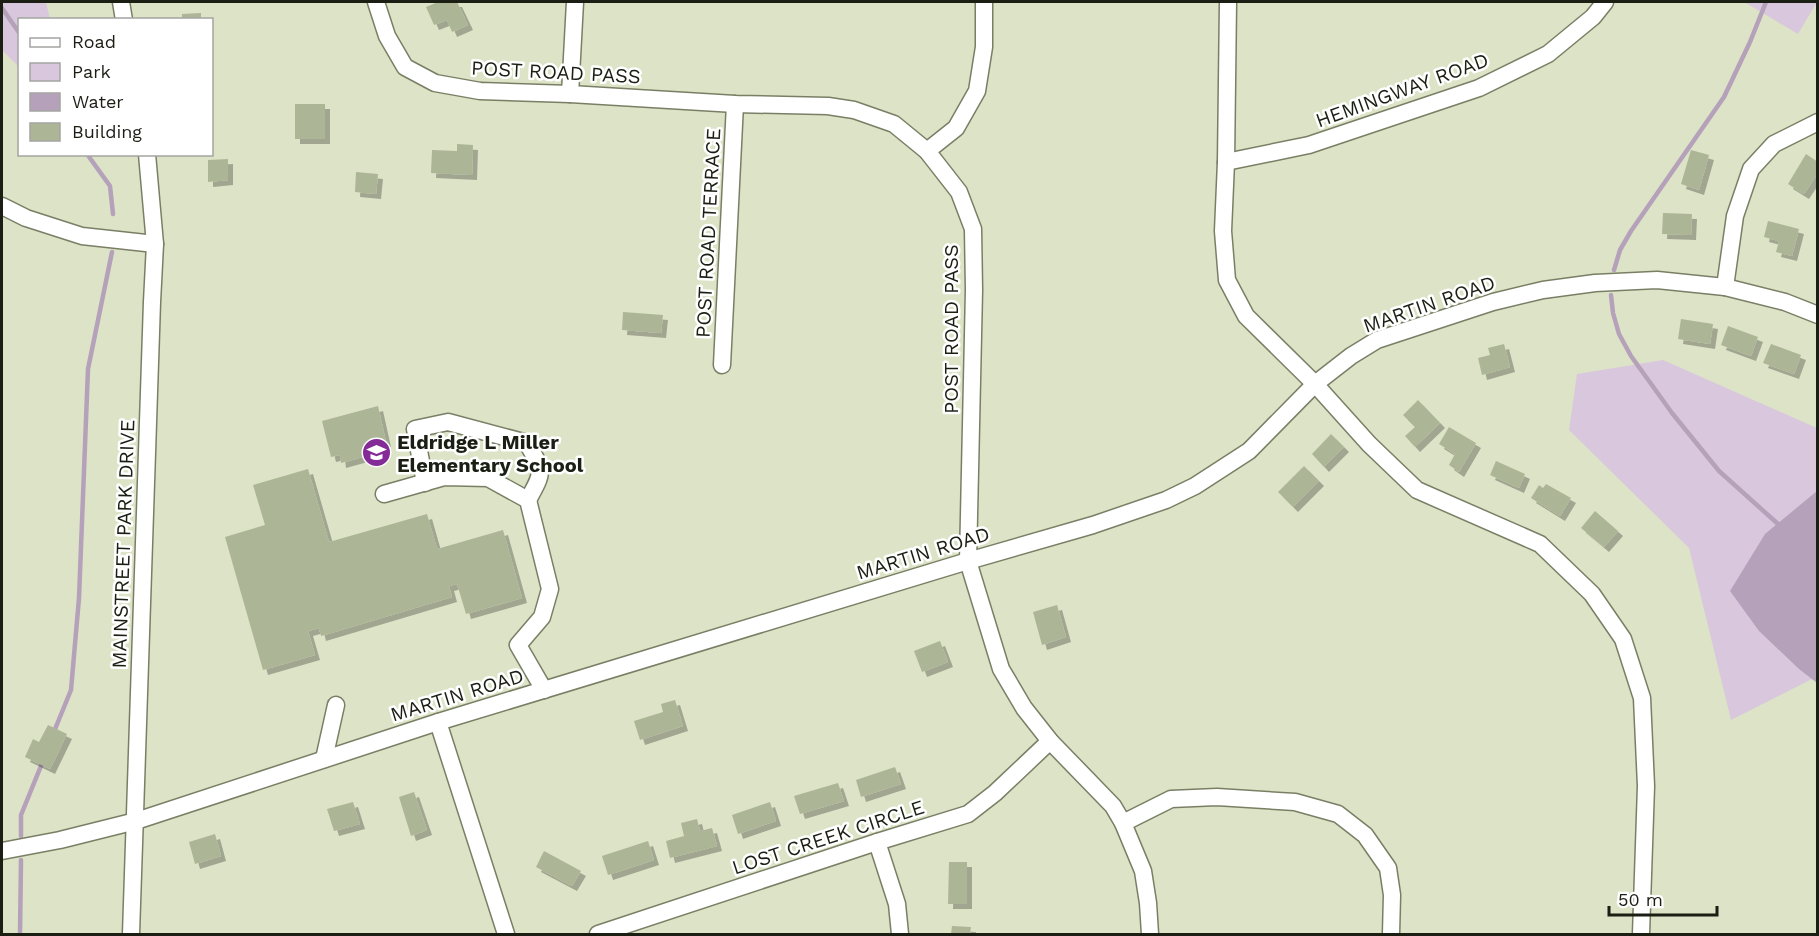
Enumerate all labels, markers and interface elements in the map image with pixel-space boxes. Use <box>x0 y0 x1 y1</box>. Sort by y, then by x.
legend <box>18 18 213 156</box>
text: Road <box>72 31 116 52</box>
street label: HEMINGWAY ROAD <box>1312 48 1492 132</box>
street label: POST ROAD PASS <box>471 56 641 88</box>
text: Park <box>72 61 111 82</box>
text: Water <box>72 91 124 112</box>
text: Building <box>72 121 142 142</box>
street label: POST ROAD TERRACE <box>691 128 725 338</box>
street label: POST ROAD PASS <box>939 244 963 414</box>
street label: MARTIN ROAD <box>1360 270 1498 338</box>
street label: MAINSTREET PARK DRIVE <box>107 419 139 669</box>
place label: Eldridge L Miller Elementary School <box>397 430 584 477</box>
school or university icon: Eldridge L Miller Elementary School <box>360 437 392 469</box>
street label: MARTIN ROAD <box>854 521 992 585</box>
street label: MARTIN ROAD <box>388 663 526 727</box>
street label: LOST CREEK CIRCLE <box>729 795 927 879</box>
scale bar <box>1609 879 1717 917</box>
text: 50 m <box>1618 889 1663 910</box>

